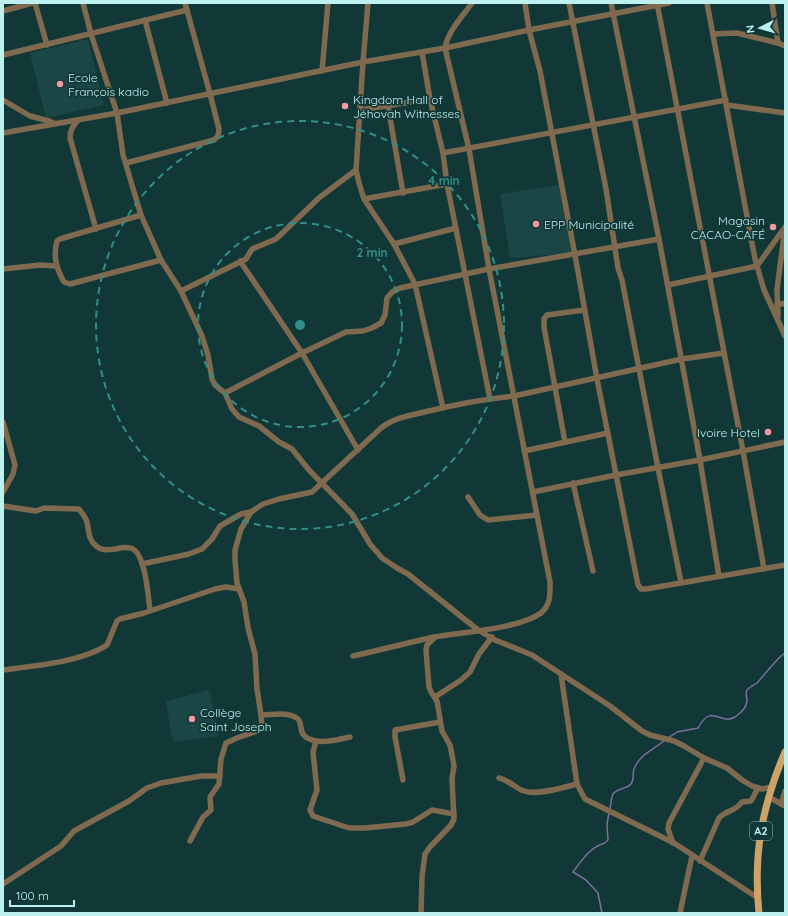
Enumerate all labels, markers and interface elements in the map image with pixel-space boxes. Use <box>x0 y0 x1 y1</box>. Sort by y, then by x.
north arrow <box>740 8 780 48</box>
text: N <box>743 24 757 34</box>
place label: Ecole François kadio <box>68 70 149 99</box>
marker: Ecole François kadio <box>55 79 65 89</box>
place label: Kingdom Hall of Jéhovah Witnesses <box>353 92 460 121</box>
marker: Kingdom Hall of Jéhovah Witnesses <box>340 101 350 111</box>
text: 4 min <box>428 173 460 188</box>
place label: Magasin CACAO-CAFÉ <box>691 213 765 242</box>
place label: EPP Municipalité <box>544 217 634 232</box>
marker: EPP Municipalité <box>531 219 541 229</box>
marker: Magasin CACAO-CAFÉ <box>768 222 778 232</box>
text: 2 min <box>356 245 388 260</box>
centre of rings <box>293 318 307 332</box>
place label: Ivoire Hotel <box>697 425 760 440</box>
marker: Ivoire Hotel <box>763 427 773 437</box>
place label: Collège Saint Joseph <box>200 705 271 734</box>
marker: Collège Saint Joseph <box>187 714 197 724</box>
road number: A2 <box>750 822 772 840</box>
scale bar <box>10 882 74 908</box>
text: 100 m <box>16 888 49 903</box>

